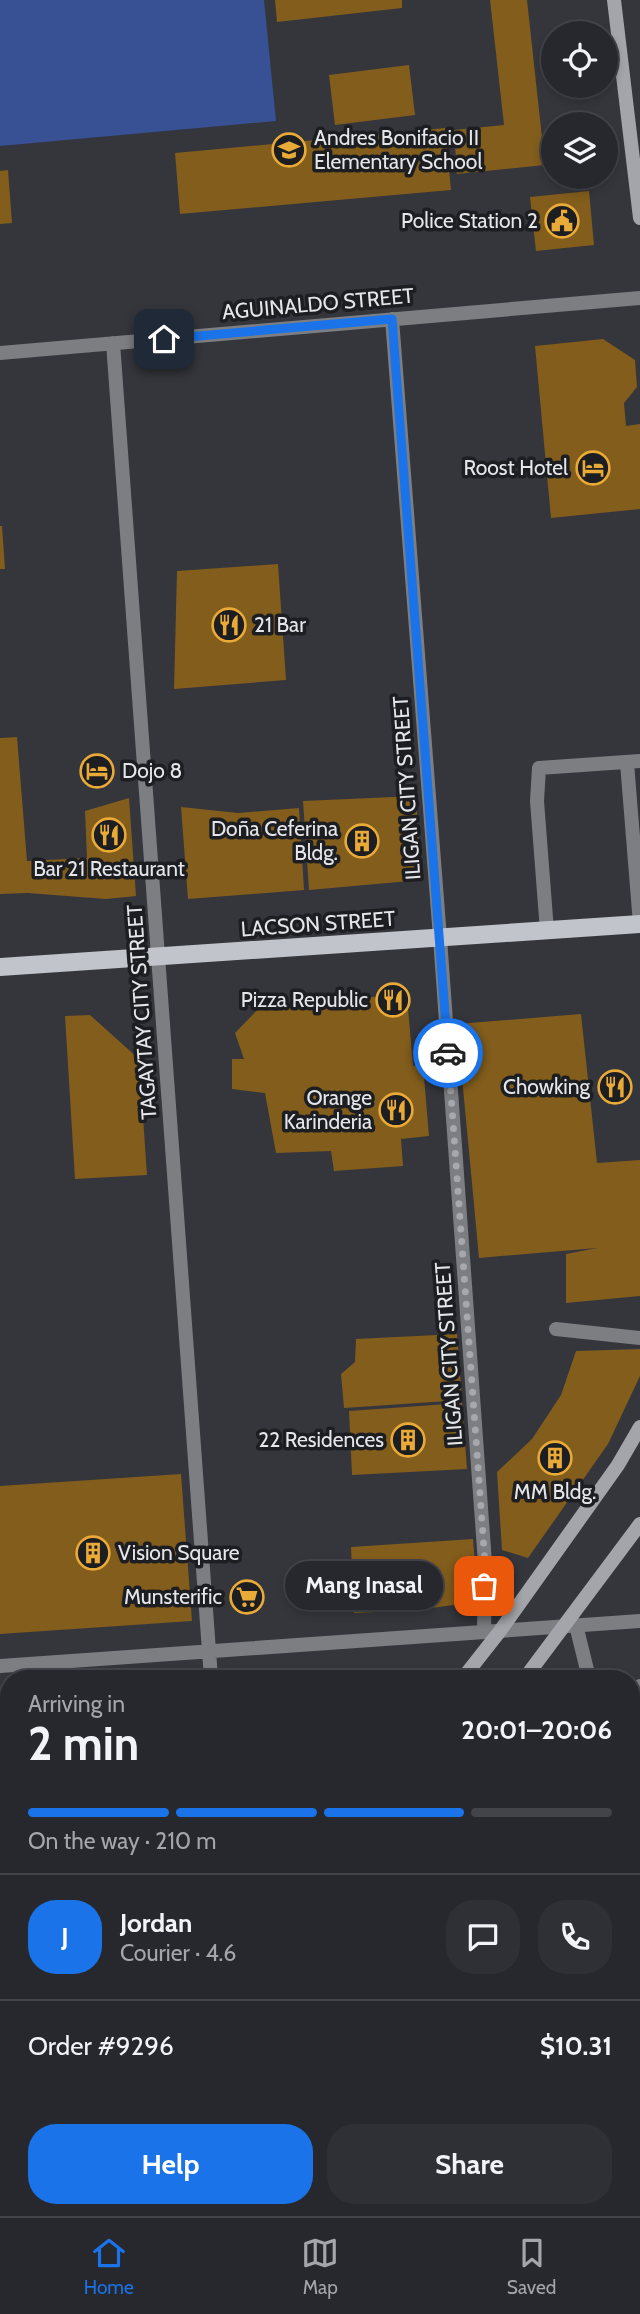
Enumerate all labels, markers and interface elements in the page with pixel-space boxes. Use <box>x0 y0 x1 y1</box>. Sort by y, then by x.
map controls <box>541 21 618 189</box>
button: locate <box>541 21 618 98</box>
button: layers <box>541 112 618 189</box>
place label: Andres Bonifacio II Elementary School <box>314 125 482 174</box>
school or university icon: Andres Bonifacio II Elementary School <box>270 131 308 169</box>
public building icon: Police Station 2 <box>543 202 581 240</box>
place label: Police Station 2 <box>401 208 538 233</box>
street label: AGUINALDO STREET <box>221 283 415 324</box>
pin <box>134 309 194 369</box>
icon: home <box>145 320 183 358</box>
hotel icon: Roost Hotel <box>574 449 612 487</box>
place label: Roost Hotel <box>464 455 568 480</box>
restaurant icon: 21 Bar <box>210 606 248 644</box>
place label: 21 Bar <box>254 612 306 637</box>
street label: ILIGAN CITY STREET <box>388 695 425 881</box>
hotel icon: Dojo 8 <box>78 752 116 790</box>
place label: Dojo 8 <box>122 758 182 784</box>
restaurant icon: Bar 21 Restaurant <box>90 816 128 854</box>
place label: Doña Ceferina Bldg. <box>211 816 338 865</box>
building icon: Doña Ceferina Bldg. <box>343 822 381 860</box>
place label: Bar 21 Restaurant <box>33 856 185 881</box>
street label: TAGAYTAY CITY STREET <box>122 904 161 1120</box>
street label: LACSON STREET <box>240 906 396 941</box>
restaurant icon: Pizza Republic <box>374 981 412 1019</box>
place label: Pizza Republic <box>241 987 368 1012</box>
courier <box>413 1018 483 1088</box>
icon: car <box>429 1034 467 1072</box>
restaurant icon: Chowking <box>596 1068 634 1106</box>
place label: Chowking <box>503 1074 591 1099</box>
place label: Orange Karinderia <box>284 1085 372 1134</box>
restaurant icon: Orange Karinderia <box>377 1091 415 1129</box>
street label: ILIGAN CITY STREET <box>430 1261 467 1447</box>
building icon: 22 Residences <box>389 1421 427 1459</box>
place label: 22 Residences <box>258 1427 384 1452</box>
building icon: MM Bldg. <box>536 1439 574 1477</box>
place label: MM Bldg. <box>514 1479 596 1504</box>
building icon: Vision Square <box>74 1534 112 1572</box>
place label: Vision Square <box>118 1540 240 1565</box>
pin <box>454 1556 514 1616</box>
callout: Mang Inasal <box>284 1562 442 1610</box>
icon: bag <box>465 1567 503 1605</box>
text: Mang Inasal <box>305 1571 423 1599</box>
supermarket icon: Munsterific <box>228 1578 266 1616</box>
place label: Munsterific <box>124 1584 222 1609</box>
text: Arriving in <box>28 1690 125 1718</box>
text: 20:01–20:06 <box>461 1714 612 1746</box>
text: 2 min <box>28 1716 139 1772</box>
text: On the way · 210 m <box>28 1827 216 1855</box>
button: chat <box>446 1900 520 1974</box>
button: phone <box>538 1900 612 1974</box>
text: Jordan <box>120 1907 192 1939</box>
text: J <box>61 1921 69 1953</box>
text: Courier · 4.6 <box>120 1939 236 1967</box>
text: Order #9296 <box>28 2030 174 2062</box>
text: $10.31 <box>540 2030 612 2062</box>
button: Help <box>28 2124 313 2204</box>
button: Share <box>327 2124 612 2204</box>
tab: Home <box>84 2234 134 2299</box>
tab: Map <box>301 2234 339 2299</box>
tab: Saved <box>507 2234 556 2299</box>

